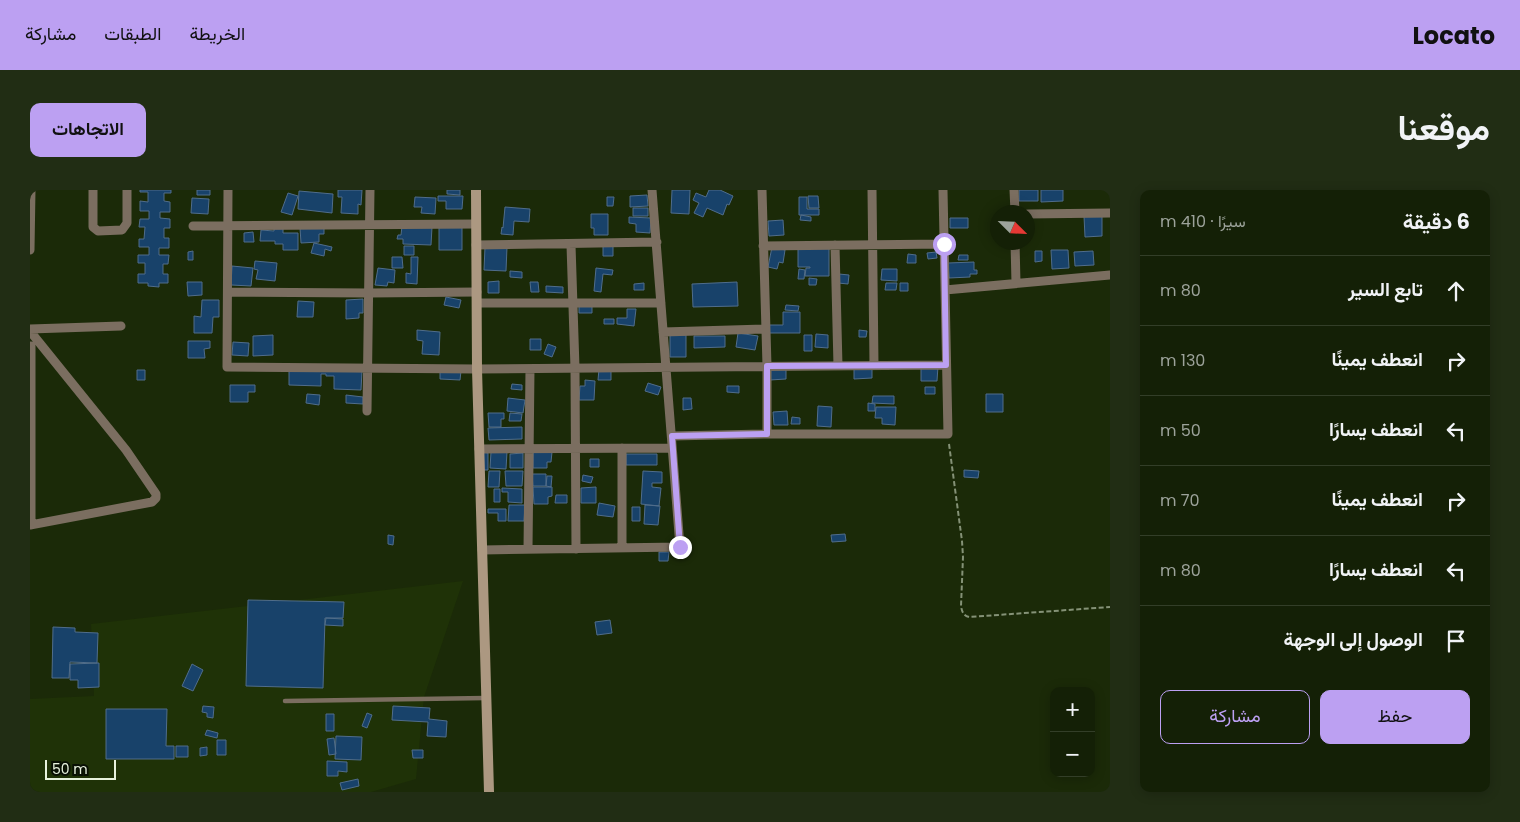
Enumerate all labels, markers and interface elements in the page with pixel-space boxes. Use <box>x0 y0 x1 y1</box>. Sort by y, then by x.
text: Locato <box>1412 19 1495 52</box>
text: مشاركة <box>25 21 76 46</box>
text: الطبقات <box>104 21 161 46</box>
text: الخريطة <box>189 21 245 46</box>
button: الاتجاهات <box>30 103 146 157</box>
text: موقعنا <box>1397 103 1490 152</box>
north arrow <box>990 205 1035 250</box>
text: 6 دقيقة <box>1403 207 1470 236</box>
text: سيرًا · 410 m <box>1160 210 1246 233</box>
route start <box>933 233 956 256</box>
text: تابع السير <box>1348 276 1423 303</box>
icon: ahead <box>1442 277 1470 305</box>
text: 80 m <box>1160 279 1201 302</box>
text: انعطف يمينًا <box>1331 346 1423 373</box>
icon: right <box>1442 347 1470 375</box>
text: 130 m <box>1160 349 1205 372</box>
text: انعطف يسارًا <box>1329 416 1423 443</box>
icon: left <box>1442 417 1470 445</box>
text: 50 m <box>1160 419 1201 442</box>
text: انعطف يمينًا <box>1331 486 1423 513</box>
icon: right <box>1442 487 1470 515</box>
text: 70 m <box>1160 489 1200 512</box>
route end <box>669 536 692 559</box>
text: انعطف يسارًا <box>1329 556 1423 583</box>
icon: left <box>1442 557 1470 585</box>
text: 80 m <box>1160 559 1201 582</box>
text: الوصول إلى الوجهة <box>1284 626 1423 653</box>
icon: arrive <box>1442 627 1470 655</box>
map controls <box>1050 687 1095 777</box>
button: + <box>1050 687 1095 732</box>
button: مشاركة <box>1160 690 1310 744</box>
button: حفظ <box>1320 690 1470 744</box>
button: − <box>1050 732 1095 777</box>
scale bar <box>45 757 116 780</box>
text: 50 m <box>52 759 88 779</box>

